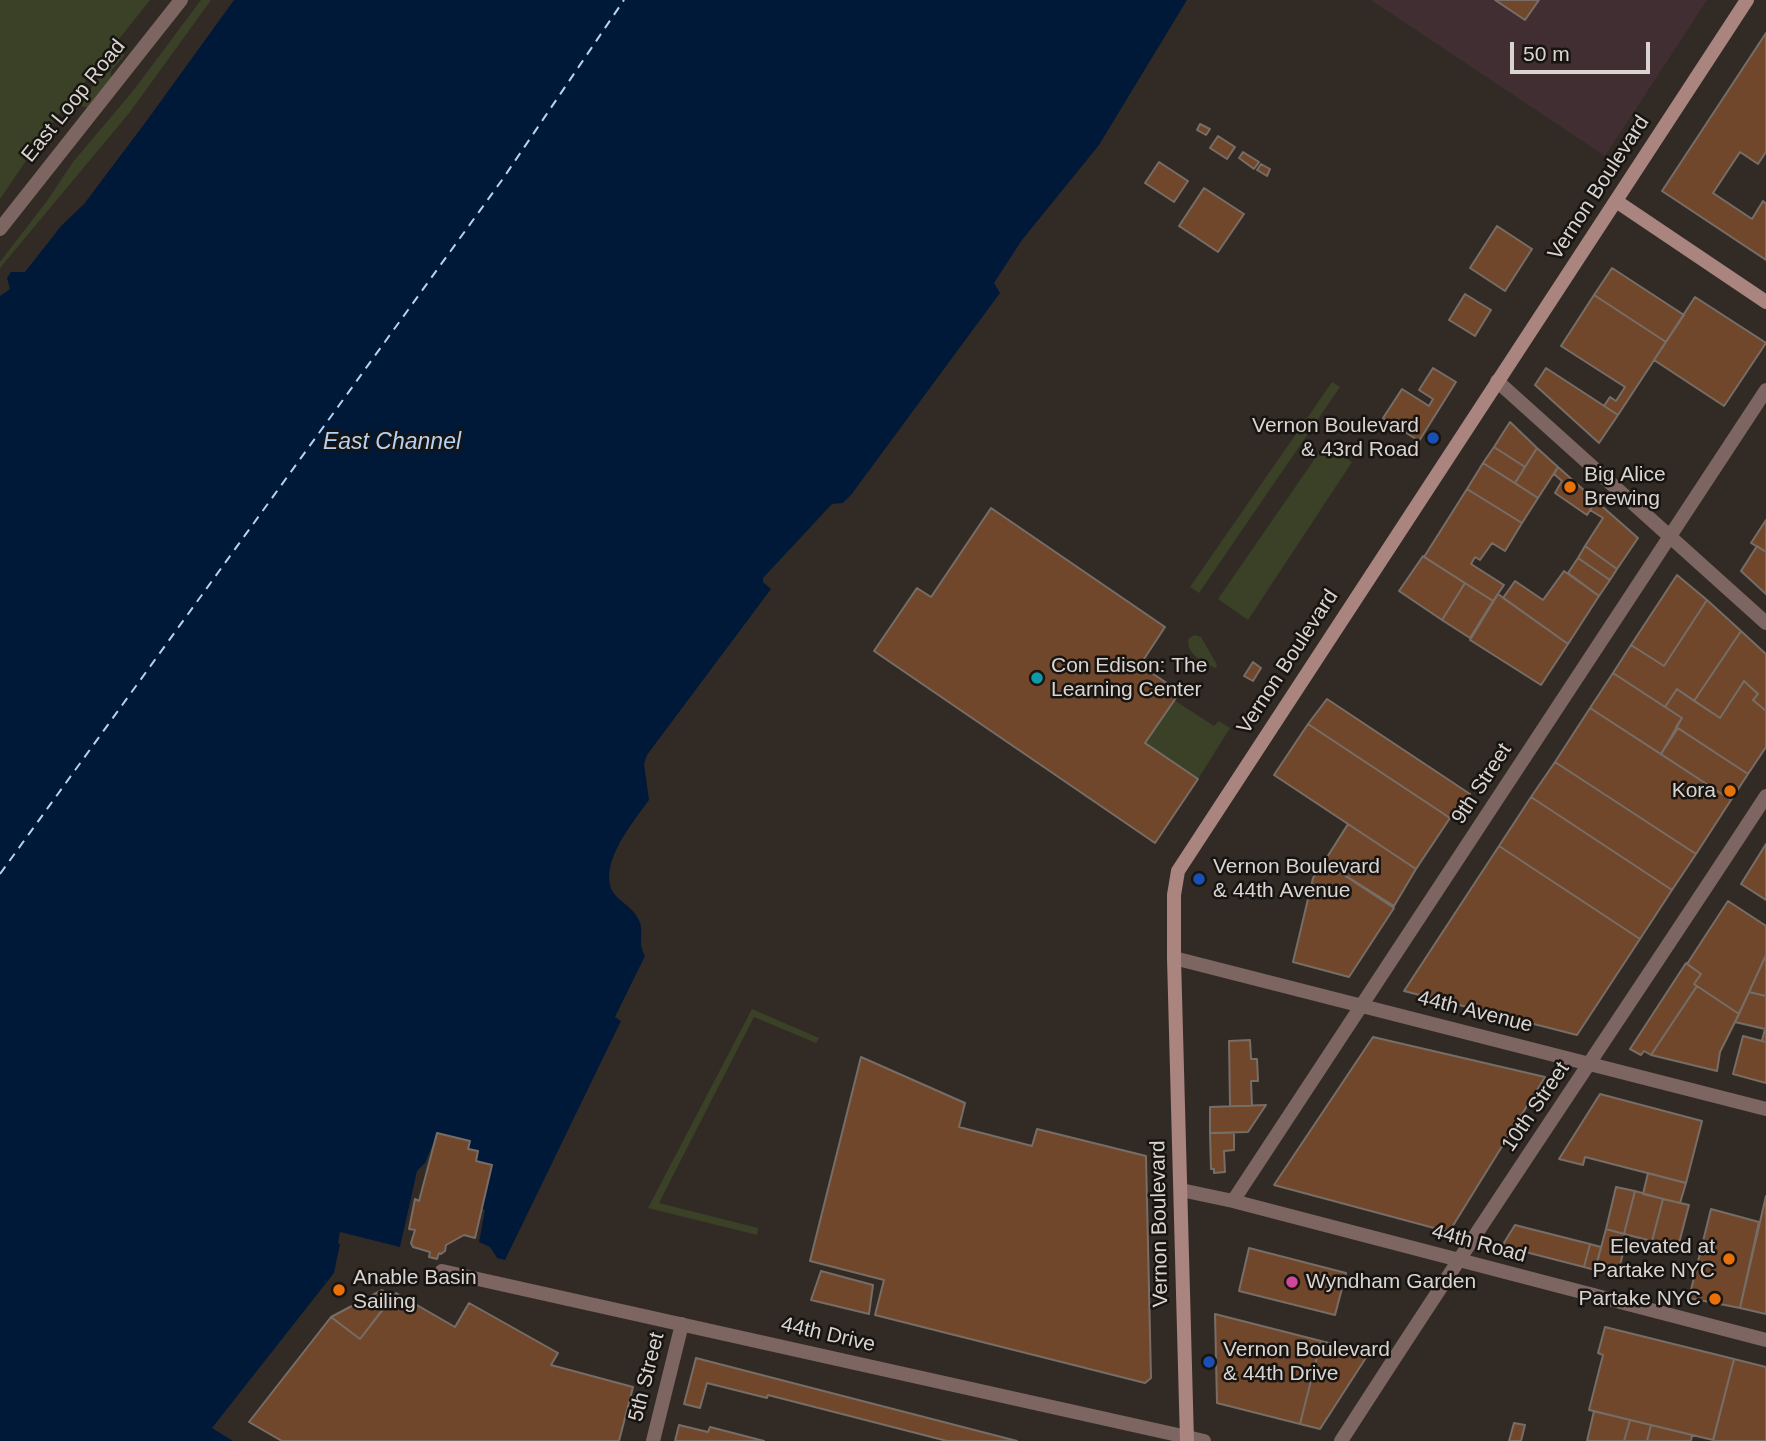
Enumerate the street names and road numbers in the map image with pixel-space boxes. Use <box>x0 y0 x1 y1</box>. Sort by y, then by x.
street label: East Loop Road <box>17 35 131 167</box>
street label: Vernon Boulevard <box>1543 111 1655 265</box>
street label: Vernon Boulevard <box>1232 585 1344 739</box>
street label: 9th Street <box>1447 739 1517 829</box>
street label: 44th Avenue <box>1415 986 1535 1038</box>
street label: 10th Street <box>1497 1057 1575 1157</box>
street label: Vernon Boulevard <box>1146 1140 1174 1308</box>
street label: 44th Road <box>1429 1219 1529 1269</box>
street label: 44th Drive <box>779 1312 877 1358</box>
street label: 5th Street <box>624 1330 670 1424</box>

